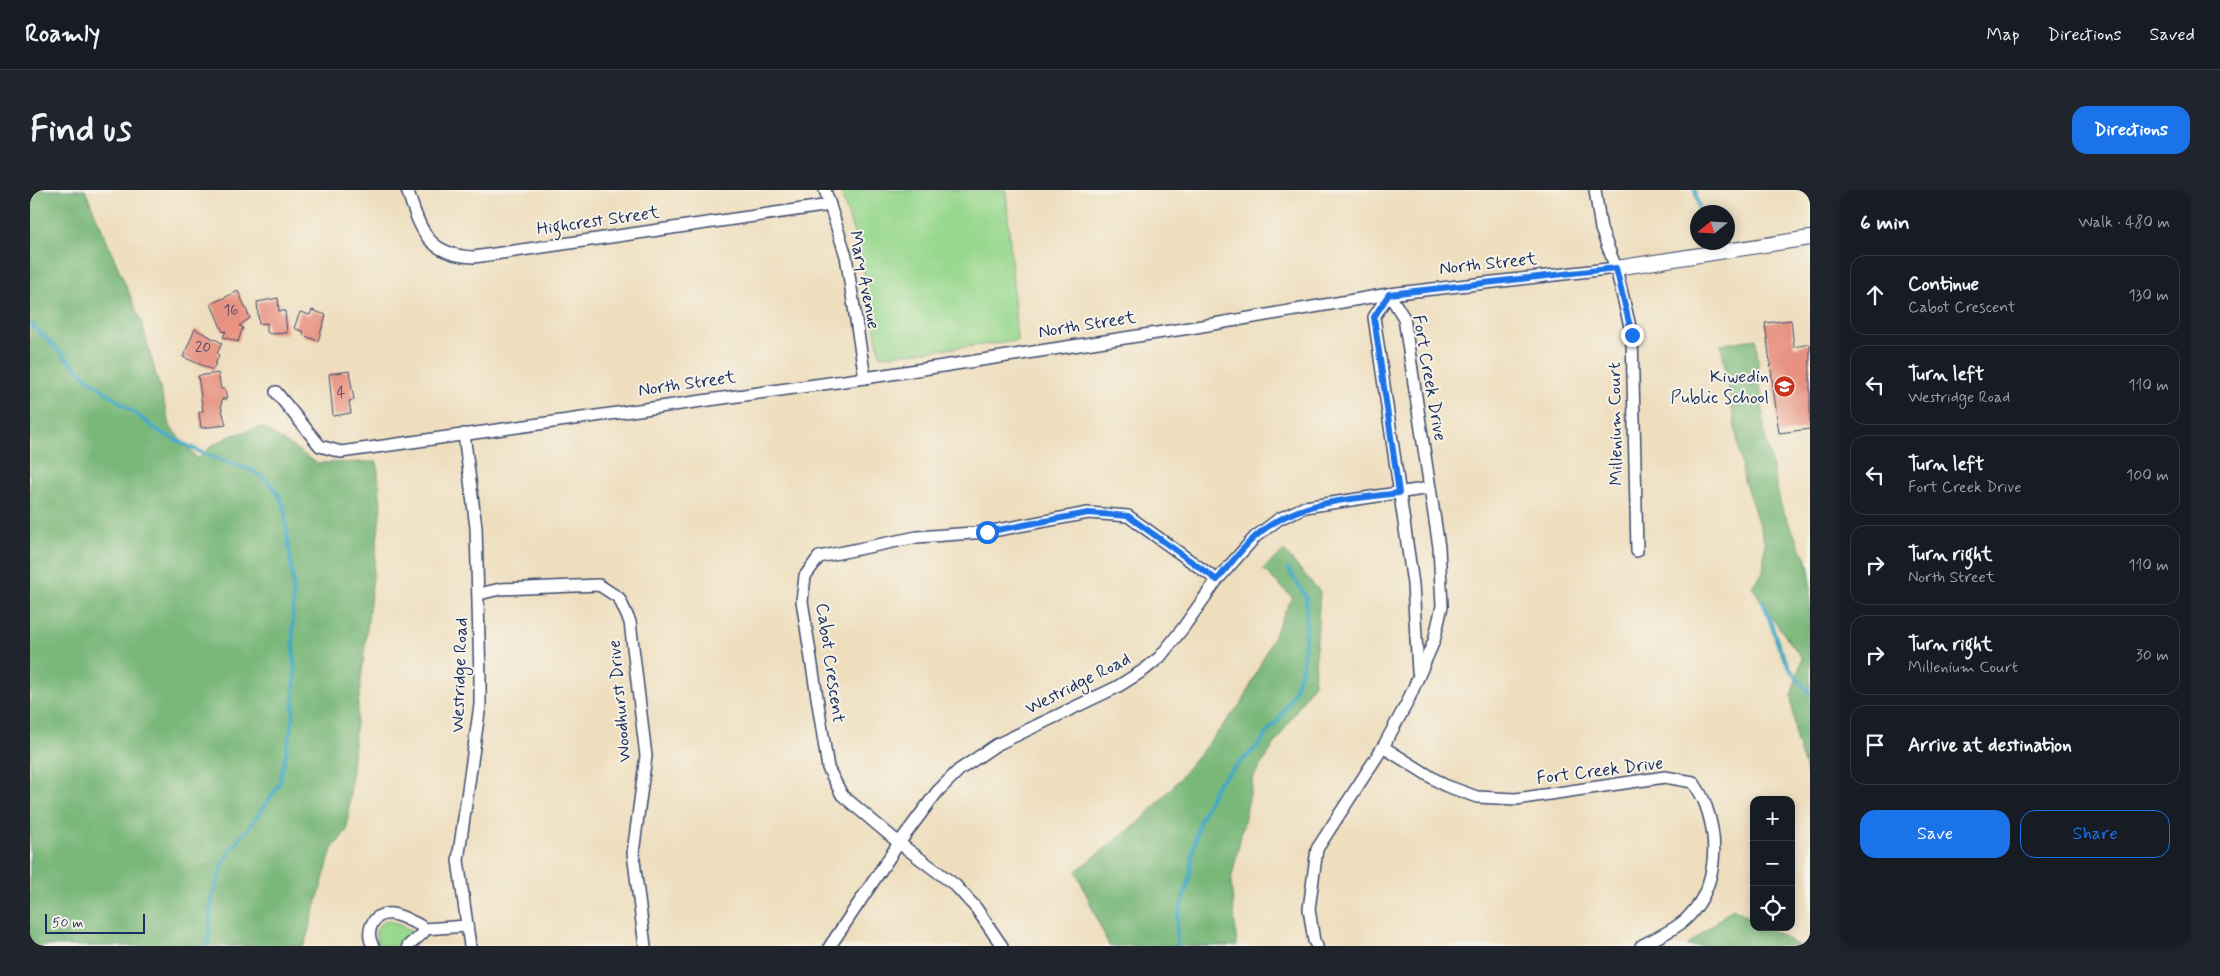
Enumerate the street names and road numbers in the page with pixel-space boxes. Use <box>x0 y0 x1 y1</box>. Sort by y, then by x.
street label: Highcrest Street <box>535 200 662 243</box>
street label: Mary Avenue <box>843 229 885 331</box>
street label: North Street <box>1438 247 1538 281</box>
street label: North Street <box>1037 305 1138 345</box>
street label: Fort Creek Drive <box>1406 313 1452 443</box>
street label: Millenium Court <box>1603 362 1629 486</box>
street label: North Street <box>637 365 738 403</box>
street label: Cabot Crescent <box>810 601 850 725</box>
street label: Westridge Road <box>446 617 475 733</box>
street label: Woodhurst Drive <box>603 639 637 763</box>
street label: Westridge Road <box>1021 647 1135 722</box>
street label: Fort Creek Drive <box>1535 751 1665 791</box>

